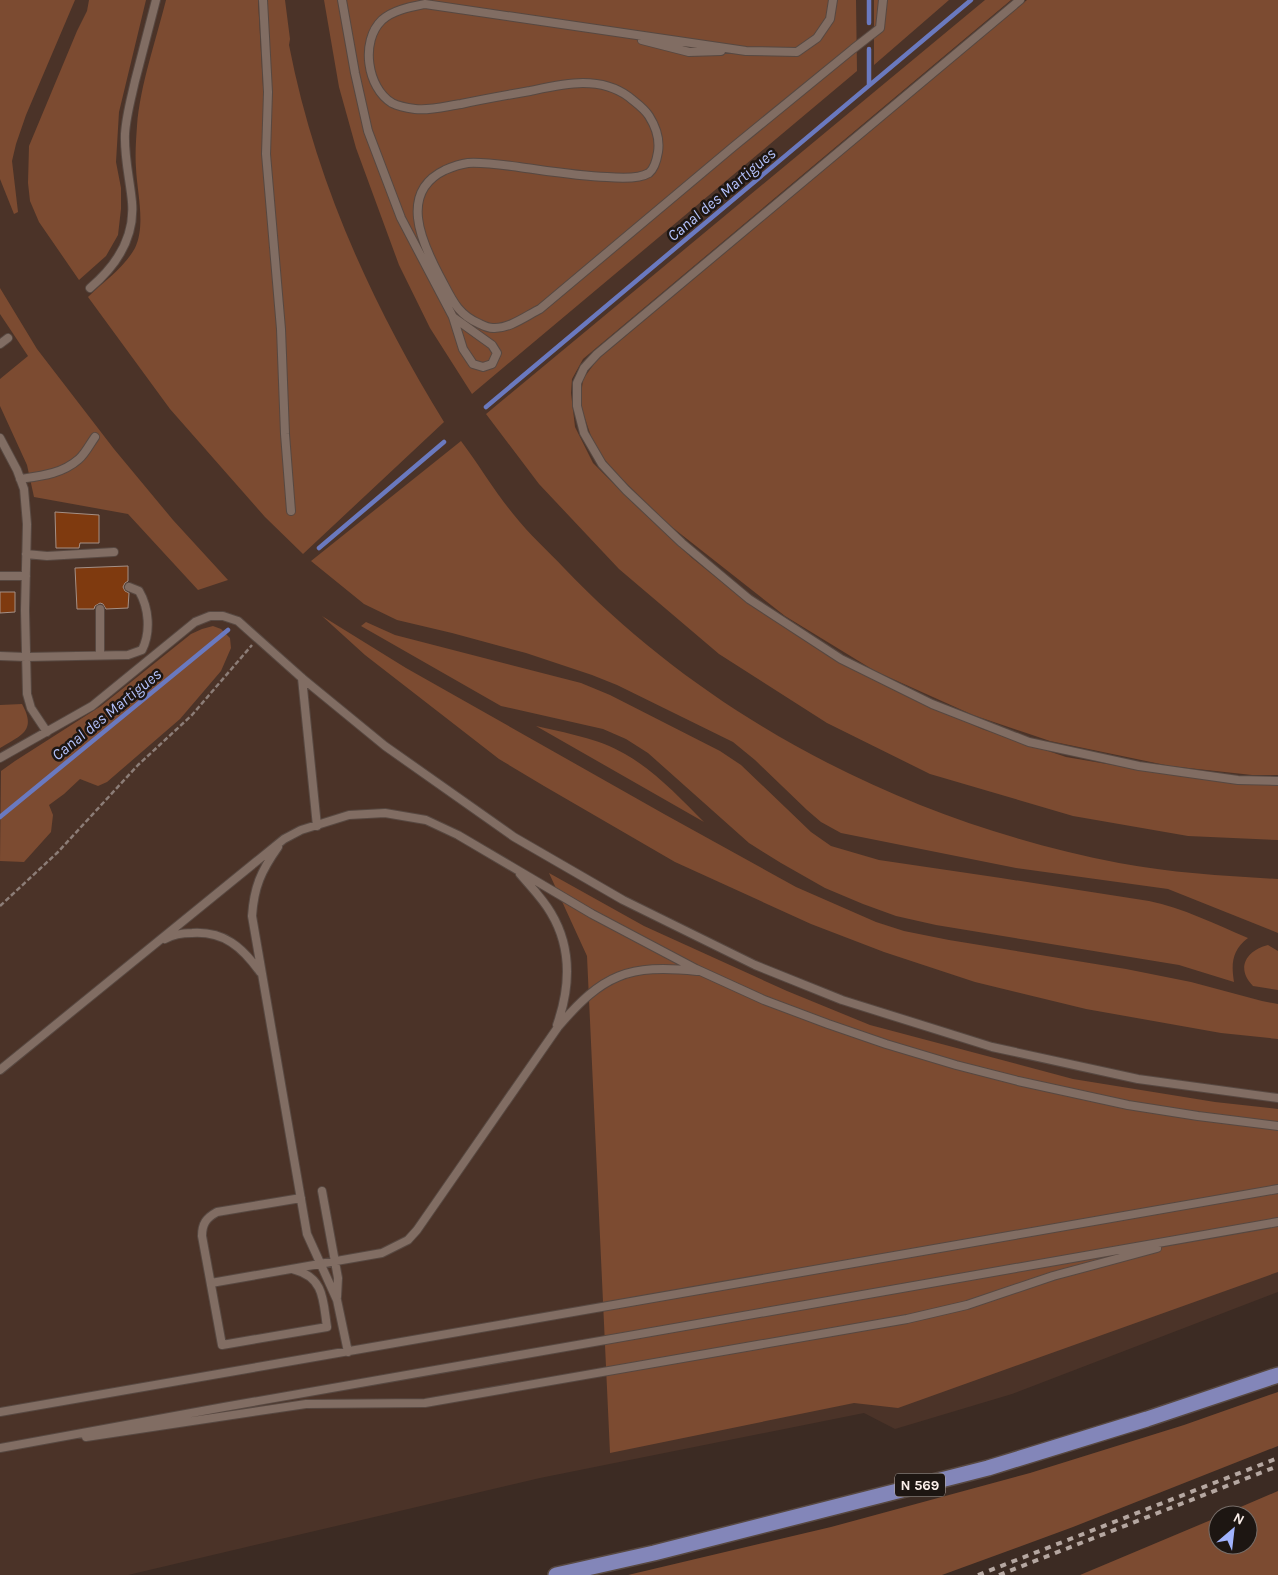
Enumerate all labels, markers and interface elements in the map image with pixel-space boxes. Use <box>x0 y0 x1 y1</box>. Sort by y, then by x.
water label: Canal des Martigues <box>663 143 780 245</box>
water label: Canal des Martigues <box>48 664 165 764</box>
road number: N 569 <box>895 1474 945 1496</box>
north arrow <box>1208 1505 1258 1555</box>
text: N <box>1230 1509 1247 1529</box>

